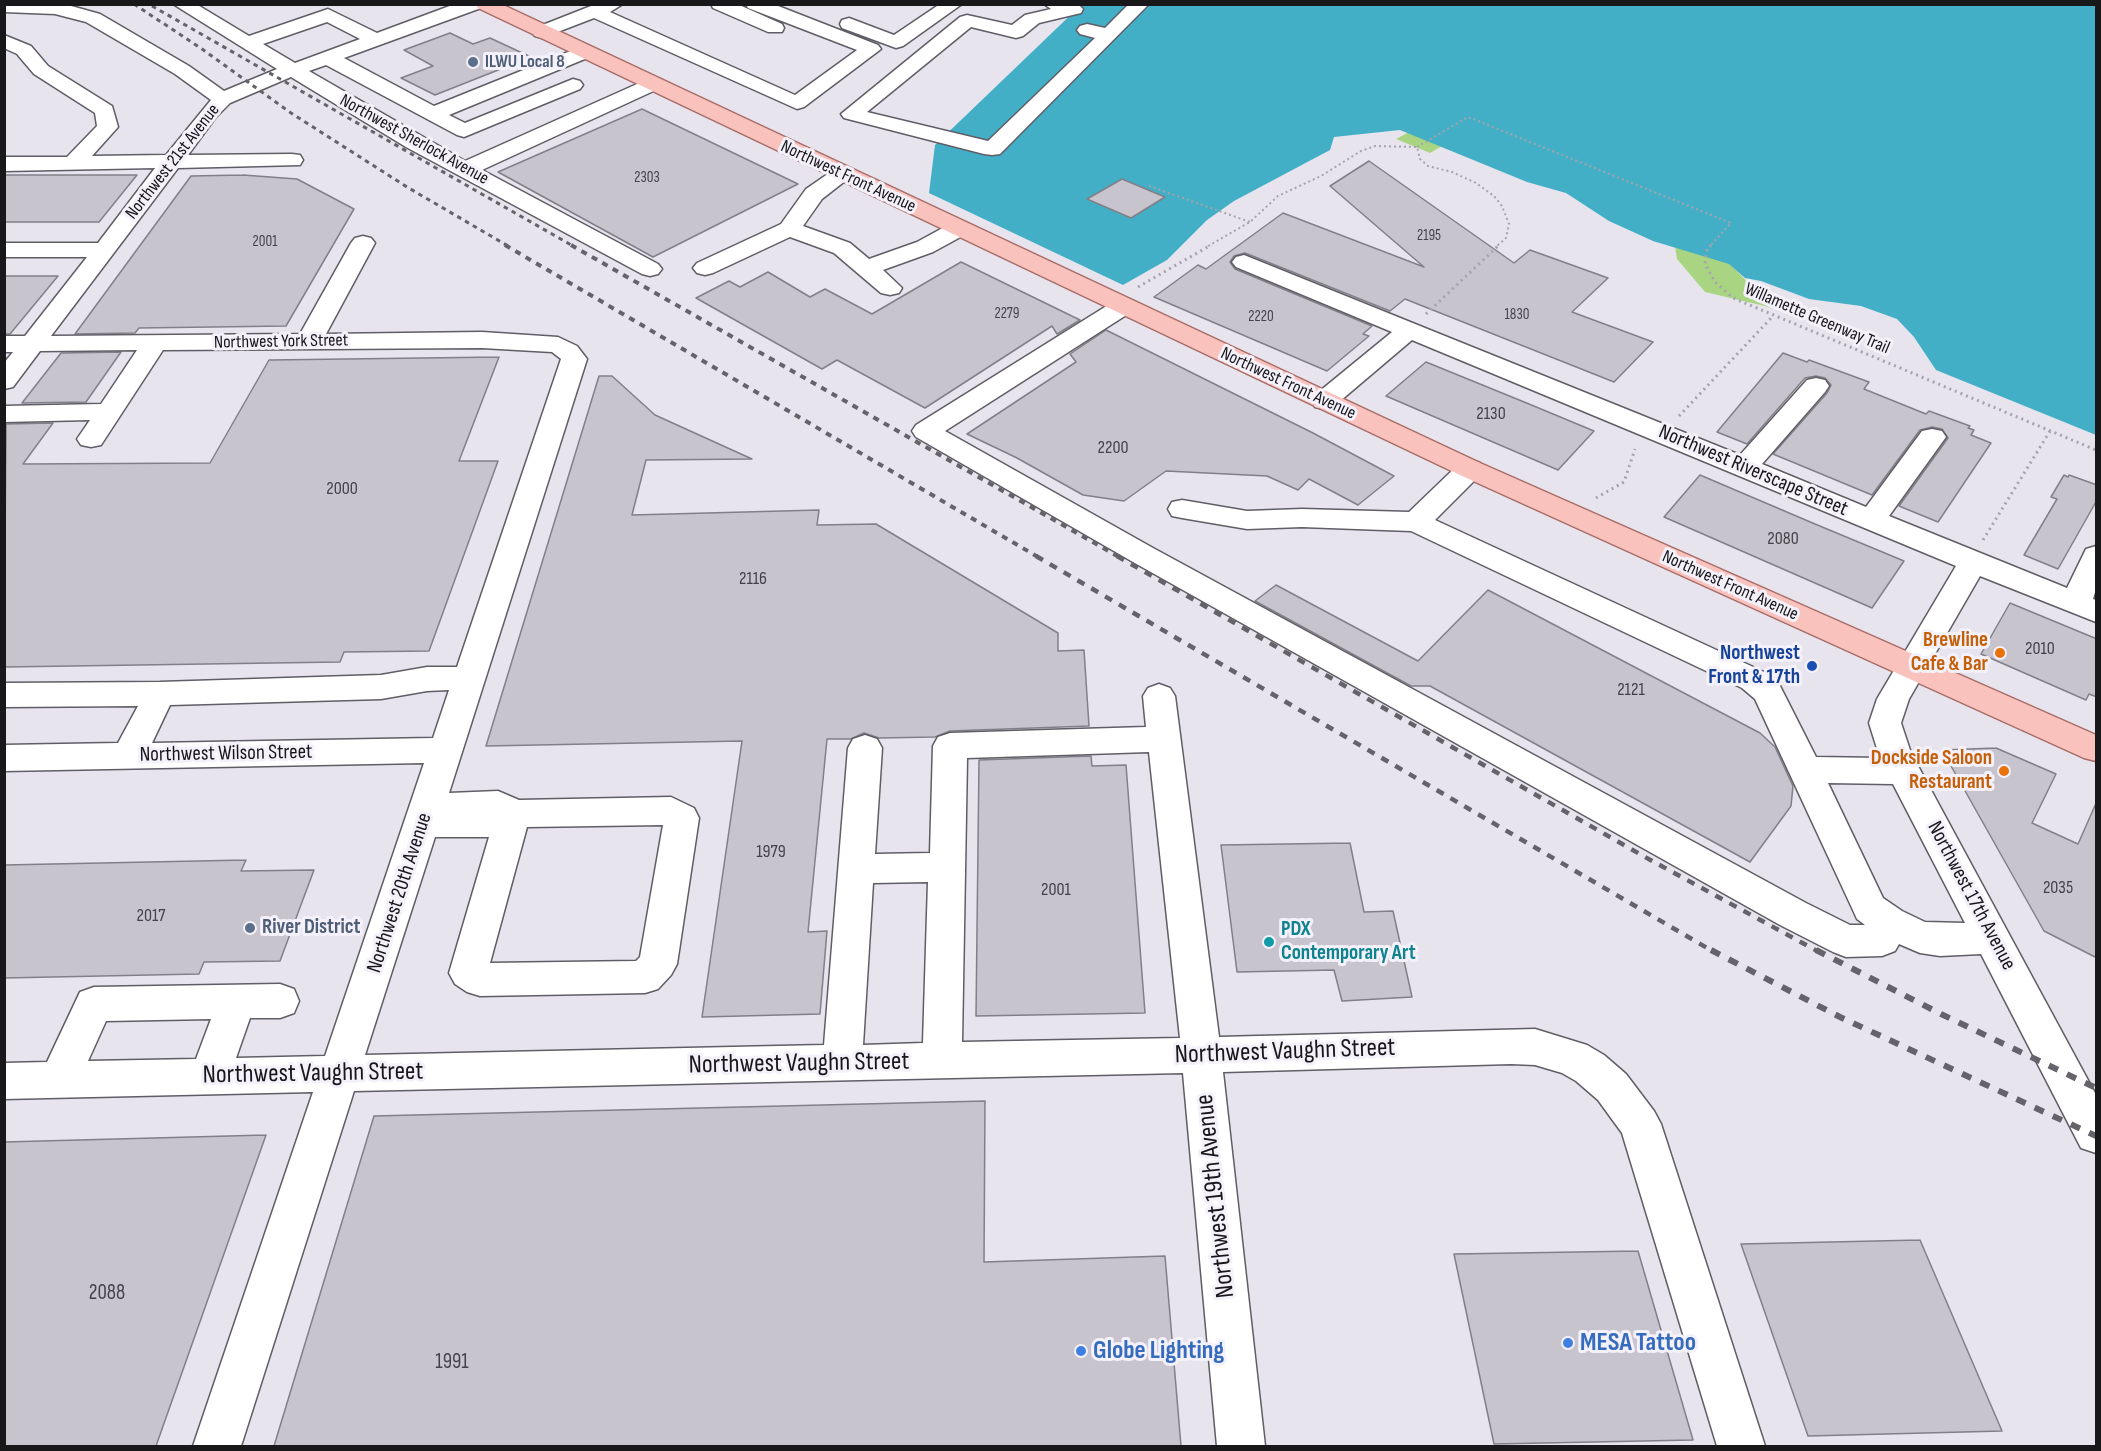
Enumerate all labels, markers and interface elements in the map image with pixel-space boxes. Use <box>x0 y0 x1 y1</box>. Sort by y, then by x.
place label: ILWU Local 8 <box>485 51 565 73</box>
marker: ILWU Local 8 <box>466 55 480 69</box>
street label: Northwest Sherlock Avenue <box>336 90 492 190</box>
street label: Northwest 21st Avenue <box>121 100 225 224</box>
street label: Northwest Front Avenue <box>777 136 919 218</box>
house number: 2303 <box>634 169 660 187</box>
house number: 2195 <box>1417 227 1441 245</box>
house number: 2001 <box>253 233 277 251</box>
street label: Willamette Greenway Trail <box>1741 279 1893 359</box>
house number: 2279 <box>994 305 1020 323</box>
house number: 1830 <box>1505 306 1529 324</box>
house number: 2220 <box>1248 308 1274 326</box>
street label: Northwest York Street <box>214 330 348 354</box>
street label: Northwest Front Avenue <box>1217 343 1359 425</box>
house number: 2130 <box>1476 403 1506 425</box>
street label: Northwest Riverscape Street <box>1655 420 1851 522</box>
house number: 2200 <box>1098 437 1128 459</box>
house number: 2000 <box>326 478 358 500</box>
house number: 2080 <box>1767 528 1799 550</box>
street label: Northwest Front Avenue <box>1659 546 1801 626</box>
house number: 2116 <box>739 568 767 590</box>
place label: Brewline Cafe & Bar <box>1911 628 1988 678</box>
house number: 2010 <box>2025 638 2055 660</box>
place label: Northwest Front & 17th <box>1708 641 1800 691</box>
marker: Brewline Cafe & Bar <box>1993 646 2007 660</box>
marker: Northwest Front & 17th <box>1805 659 1819 673</box>
house number: 2121 <box>1617 679 1645 701</box>
street label: Northwest Wilson Street <box>139 740 313 768</box>
place label: Dockside Saloon Restaurant <box>1871 746 1992 796</box>
marker: Dockside Saloon Restaurant <box>1997 764 2011 778</box>
street label: Northwest 20th Avenue <box>362 810 438 976</box>
street label: Northwest 17th Avenue <box>1921 817 2021 975</box>
house number: 1979 <box>756 841 786 863</box>
house number: 2035 <box>2043 877 2073 899</box>
house number: 2001 <box>1041 879 1071 901</box>
house number: 2017 <box>137 905 165 927</box>
place label: River District <box>262 915 360 941</box>
place label: PDX Contemporary Art <box>1281 917 1416 967</box>
marker: River District <box>243 921 257 935</box>
marker: PDX Contemporary Art <box>1262 935 1276 949</box>
street label: Northwest Vaughn Street <box>1174 1033 1396 1071</box>
street label: Northwest Vaughn Street <box>688 1046 910 1082</box>
street label: Northwest Vaughn Street <box>202 1056 424 1092</box>
street label: Northwest 19th Avenue <box>1190 1093 1242 1299</box>
house number: 2088 <box>89 1281 125 1307</box>
place label: MESA Tattoo <box>1580 1327 1696 1359</box>
place label: Globe Lighting <box>1093 1335 1224 1367</box>
marker: MESA Tattoo <box>1561 1336 1575 1350</box>
marker: Globe Lighting <box>1074 1344 1088 1358</box>
house number: 1991 <box>435 1350 469 1376</box>

